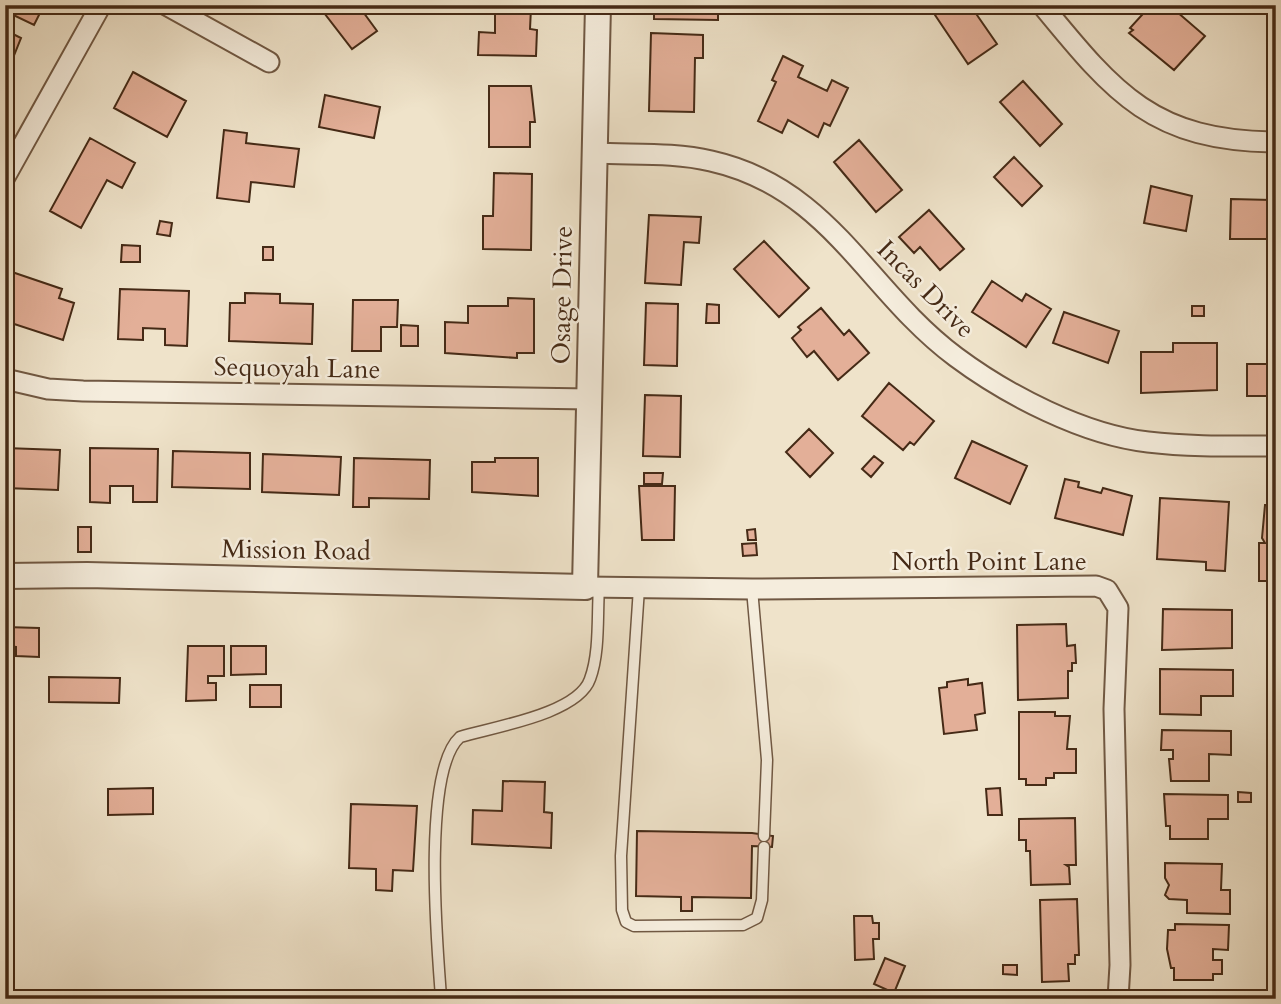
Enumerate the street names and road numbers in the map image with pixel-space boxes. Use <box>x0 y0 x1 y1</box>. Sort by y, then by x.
street label: Osage Drive <box>543 225 581 365</box>
street label: Incas Drive <box>869 232 983 346</box>
street label: Sequoyah Lane <box>213 349 381 387</box>
street label: Mission Road <box>221 531 371 569</box>
street label: North Point Lane <box>891 544 1087 579</box>

